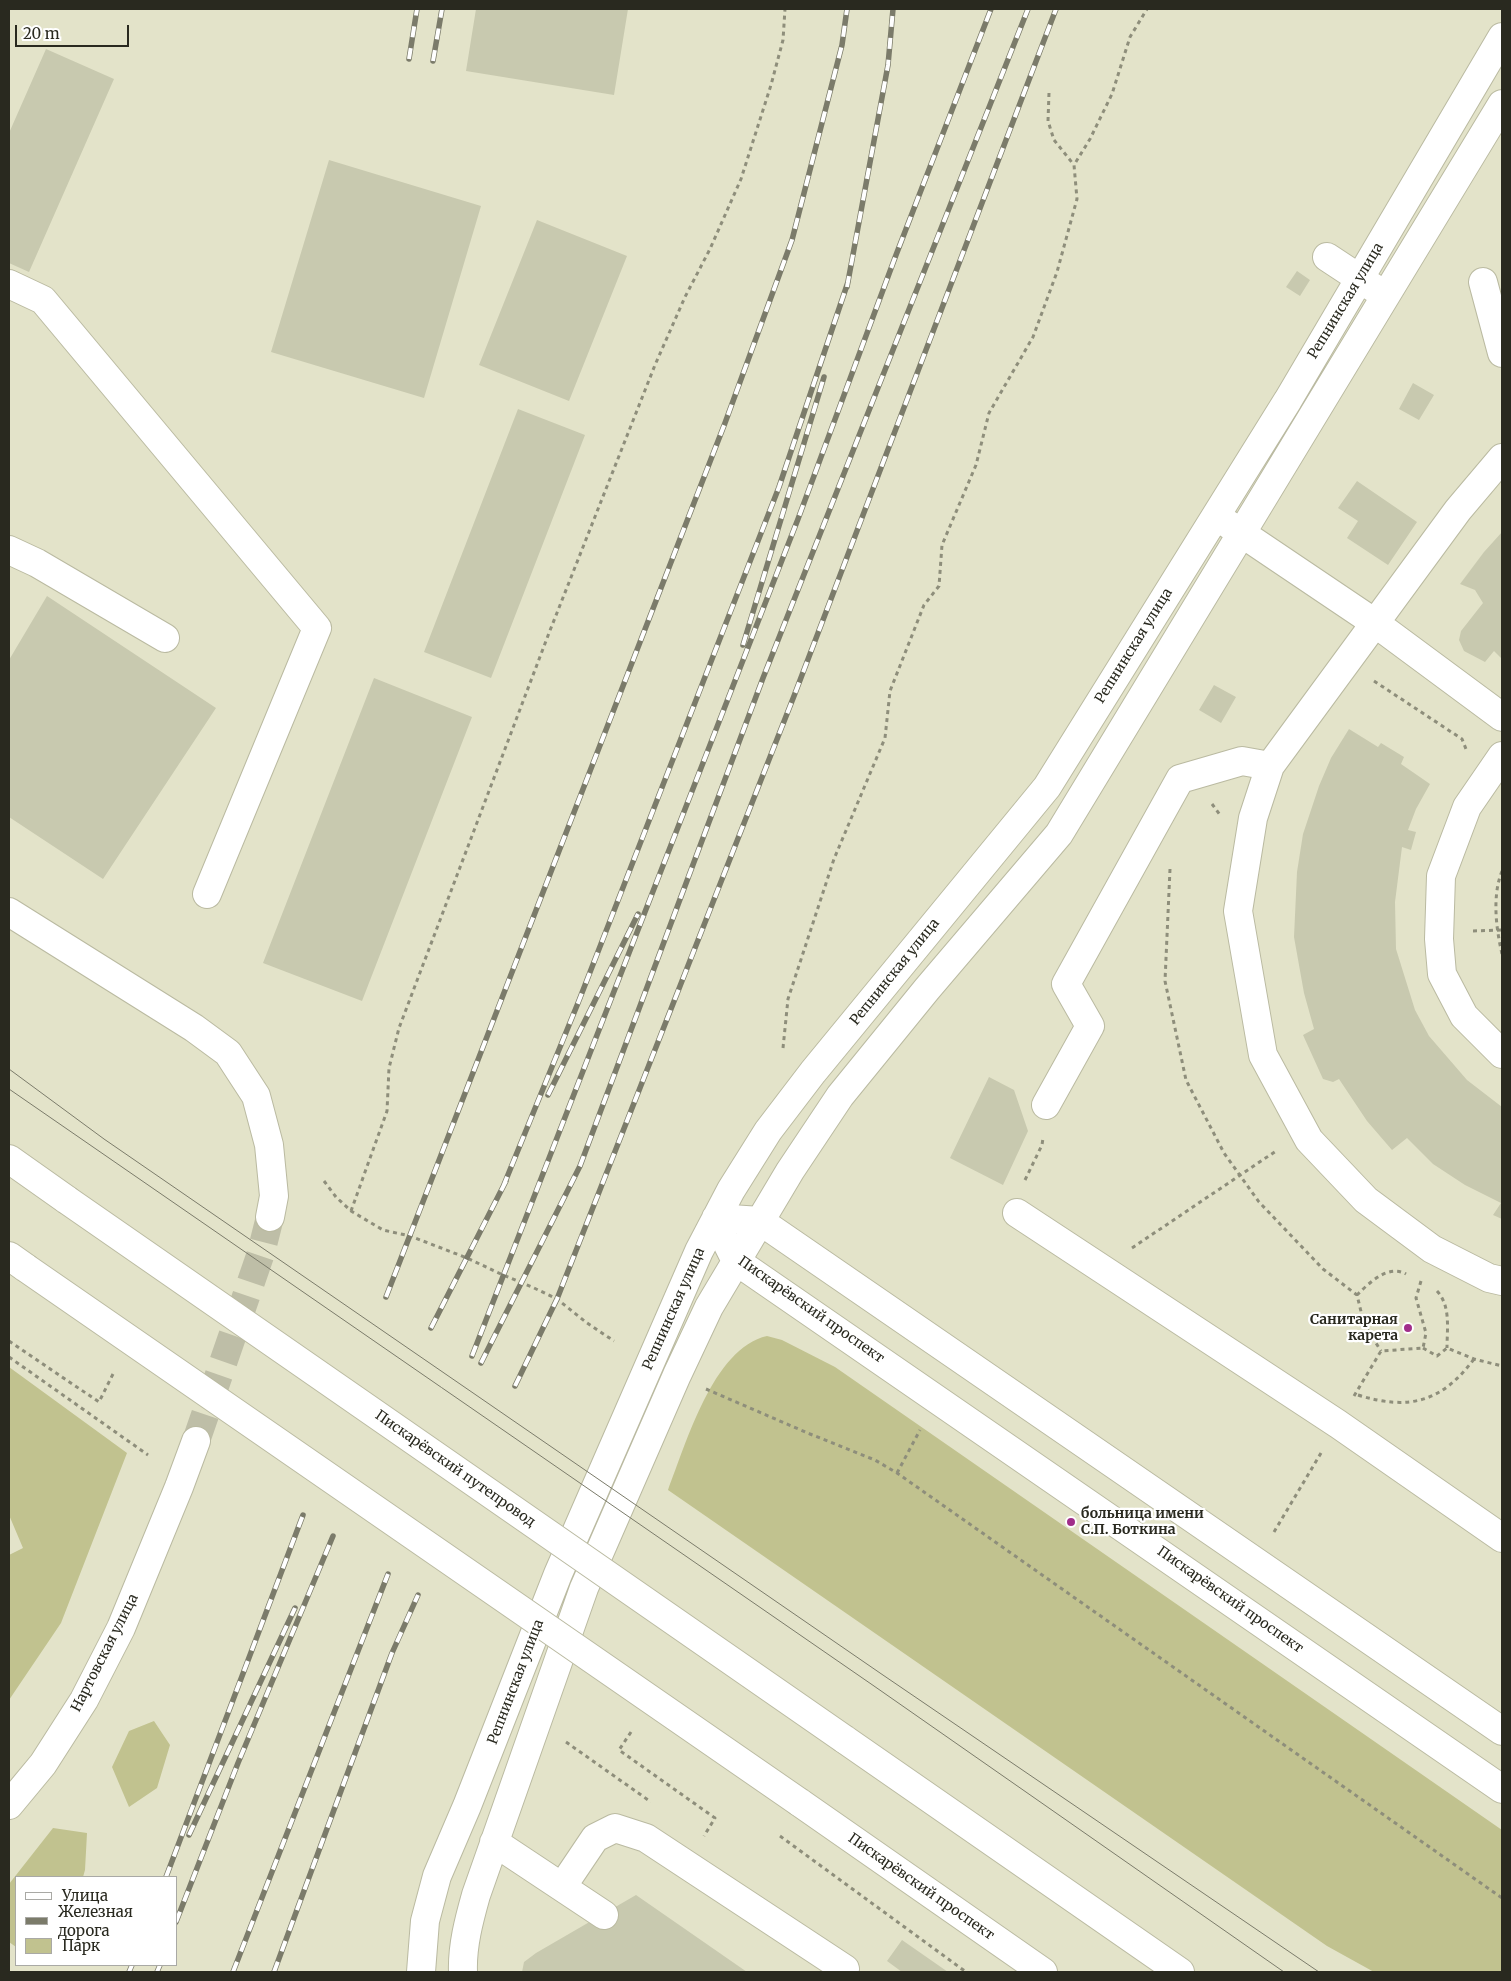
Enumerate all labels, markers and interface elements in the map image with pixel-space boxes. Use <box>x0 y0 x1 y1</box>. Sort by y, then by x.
scale bar <box>18 15 131 47</box>
text: 20 m <box>23 24 60 43</box>
street label: Репнинская улица <box>1305 240 1387 362</box>
street label: Репнинская улица <box>1092 585 1176 707</box>
street label: Репнинская улица <box>847 915 943 1029</box>
street label: Репнинская улица <box>639 1245 709 1373</box>
street label: Пискарёвский проспект <box>735 1253 887 1367</box>
place label: Санитарная карета <box>1310 1312 1398 1344</box>
marker: Санитарная карета <box>1402 1322 1414 1334</box>
street label: Пискарёвский путепровод <box>372 1407 538 1531</box>
place label: больница имени С.П. Боткина <box>1081 1506 1204 1538</box>
marker: больница имени С.П. Боткина <box>1065 1516 1077 1528</box>
street label: Пискарёвский проспект <box>1154 1543 1306 1657</box>
street label: Нартовская улица <box>68 1591 142 1715</box>
street label: Репнинская улица <box>484 1617 548 1747</box>
street label: Пискарёвский проспект <box>845 1830 997 1944</box>
legend <box>15 1876 178 1966</box>
text: Улица <box>62 1886 108 1905</box>
text: Железная дорога <box>58 1902 133 1940</box>
text: Парк <box>62 1936 100 1955</box>

